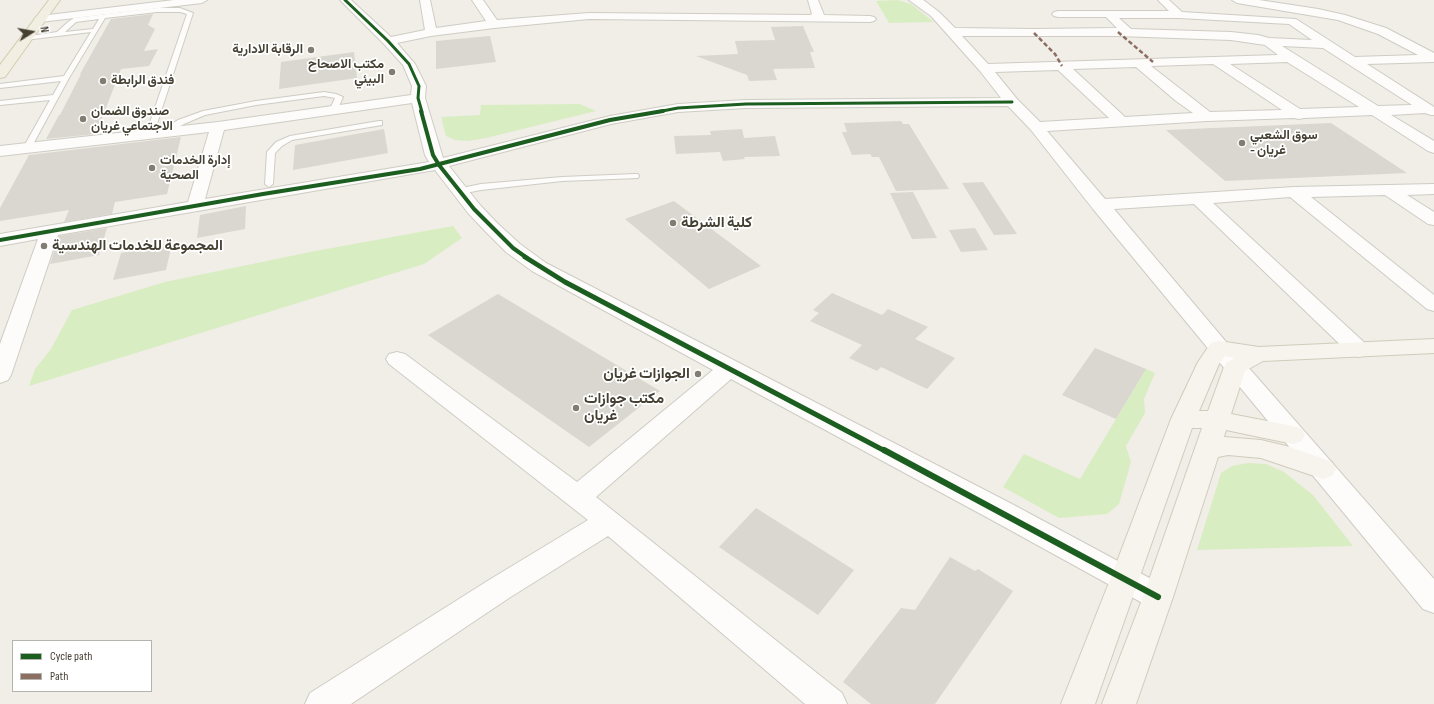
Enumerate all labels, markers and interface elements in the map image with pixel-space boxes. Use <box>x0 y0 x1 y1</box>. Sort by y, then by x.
north arrow <box>12 12 52 52</box>
text: N <box>37 25 51 34</box>
place label: الرقابة الادارية <box>232 42 303 58</box>
marker: الرقابة الادارية <box>306 45 316 55</box>
place label: مكتب الاصحاح البيئي <box>308 57 384 88</box>
marker: مكتب الاصحاح البيئي <box>387 67 397 77</box>
place label: فندق الرابطة <box>111 73 174 89</box>
marker: فندق الرابطة <box>98 76 108 86</box>
place label: صندوق الضمان الاجتماعي غريان <box>91 104 173 135</box>
marker: صندوق الضمان الاجتماعي غريان <box>78 114 88 124</box>
place label: سوق الشعبي - غريان <box>1250 128 1318 159</box>
marker: سوق الشعبي - غريان <box>1237 138 1247 148</box>
place label: إدارة الخدمات الصحية <box>160 153 231 184</box>
marker: إدارة الخدمات الصحية <box>147 163 157 173</box>
place label: كلية الشرطة <box>681 214 752 232</box>
marker: كلية الشرطة <box>668 218 678 228</box>
place label: المجموعة للخدمات الهندسية <box>52 237 223 255</box>
marker: المجموعة للخدمات الهندسية <box>39 241 49 251</box>
place label: الجوازات غريان <box>603 365 690 383</box>
marker: الجوازات غريان <box>693 369 703 379</box>
place label: مكتب جوازات غريان <box>584 390 664 425</box>
marker: مكتب جوازات غريان <box>571 403 581 413</box>
legend <box>12 640 152 692</box>
text: Cycle path <box>50 649 92 664</box>
text: Path <box>50 669 68 684</box>

